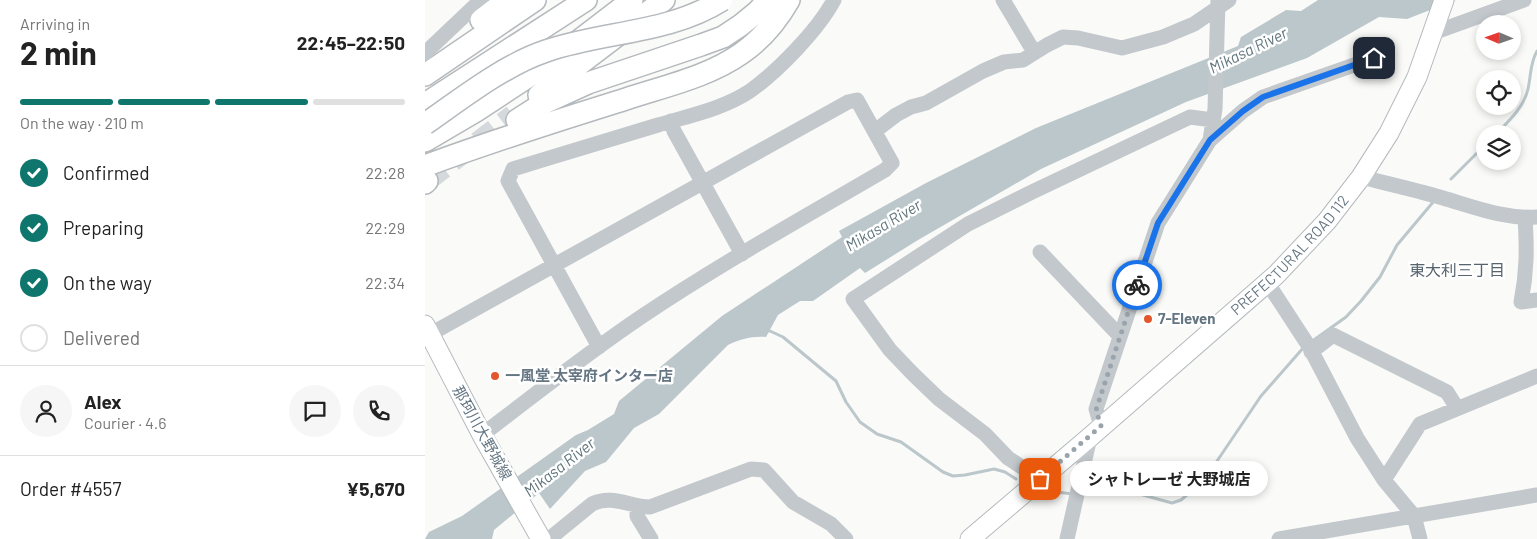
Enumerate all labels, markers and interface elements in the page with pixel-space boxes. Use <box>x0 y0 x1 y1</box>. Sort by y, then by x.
text: Arriving in <box>20 14 90 33</box>
north arrow <box>1476 15 1521 60</box>
map controls <box>1476 15 1521 170</box>
water label: Mikasa River <box>1206 22 1291 77</box>
text: 22:45–22:50 <box>297 31 405 54</box>
text: 2 min <box>20 33 97 71</box>
pin <box>1353 37 1395 79</box>
icon: home <box>1360 44 1388 72</box>
button: locate <box>1476 70 1521 115</box>
text: On the way · 210 m <box>20 113 144 132</box>
button: layers <box>1476 125 1521 170</box>
icon: check <box>20 159 48 187</box>
text: Confirmed <box>63 161 150 184</box>
text: 22:28 <box>366 163 405 182</box>
street label: PREFECTURAL ROAD 112 <box>1227 191 1352 318</box>
water label: Mikasa River <box>842 194 925 255</box>
icon: check <box>20 214 48 242</box>
text: Preparing <box>63 216 144 239</box>
text: 22:29 <box>366 218 405 237</box>
courier <box>1112 260 1162 310</box>
district label: 東大利三丁目 <box>1409 260 1505 279</box>
icon: check <box>20 269 48 297</box>
text: On the way <box>63 271 152 294</box>
icon: bike <box>1123 271 1151 299</box>
text: 22:34 <box>365 273 405 292</box>
place label: 7-Eleven <box>1158 309 1215 327</box>
marker: 7-Eleven <box>1142 313 1154 325</box>
text: Delivered <box>63 326 140 349</box>
place label: 一風堂 太宰府インター店 <box>505 366 673 384</box>
marker: 一風堂 太宰府インター店 <box>489 370 501 382</box>
street label: 那珂川大野城線 <box>450 382 516 483</box>
button: person <box>20 385 72 437</box>
button: chat <box>289 385 341 437</box>
button: phone <box>353 385 405 437</box>
text: Alex <box>84 390 122 413</box>
text: Courier · 4.6 <box>84 413 167 432</box>
water label: Mikasa River <box>520 432 599 500</box>
pin <box>1019 458 1061 500</box>
callout: シャトレーゼ 大野城店 <box>1070 462 1267 496</box>
icon: bag <box>1026 465 1054 493</box>
text: シャトレーゼ 大野城店 <box>1087 469 1251 488</box>
text: Order #4557 <box>20 477 121 500</box>
text: ¥5,670 <box>346 477 405 500</box>

